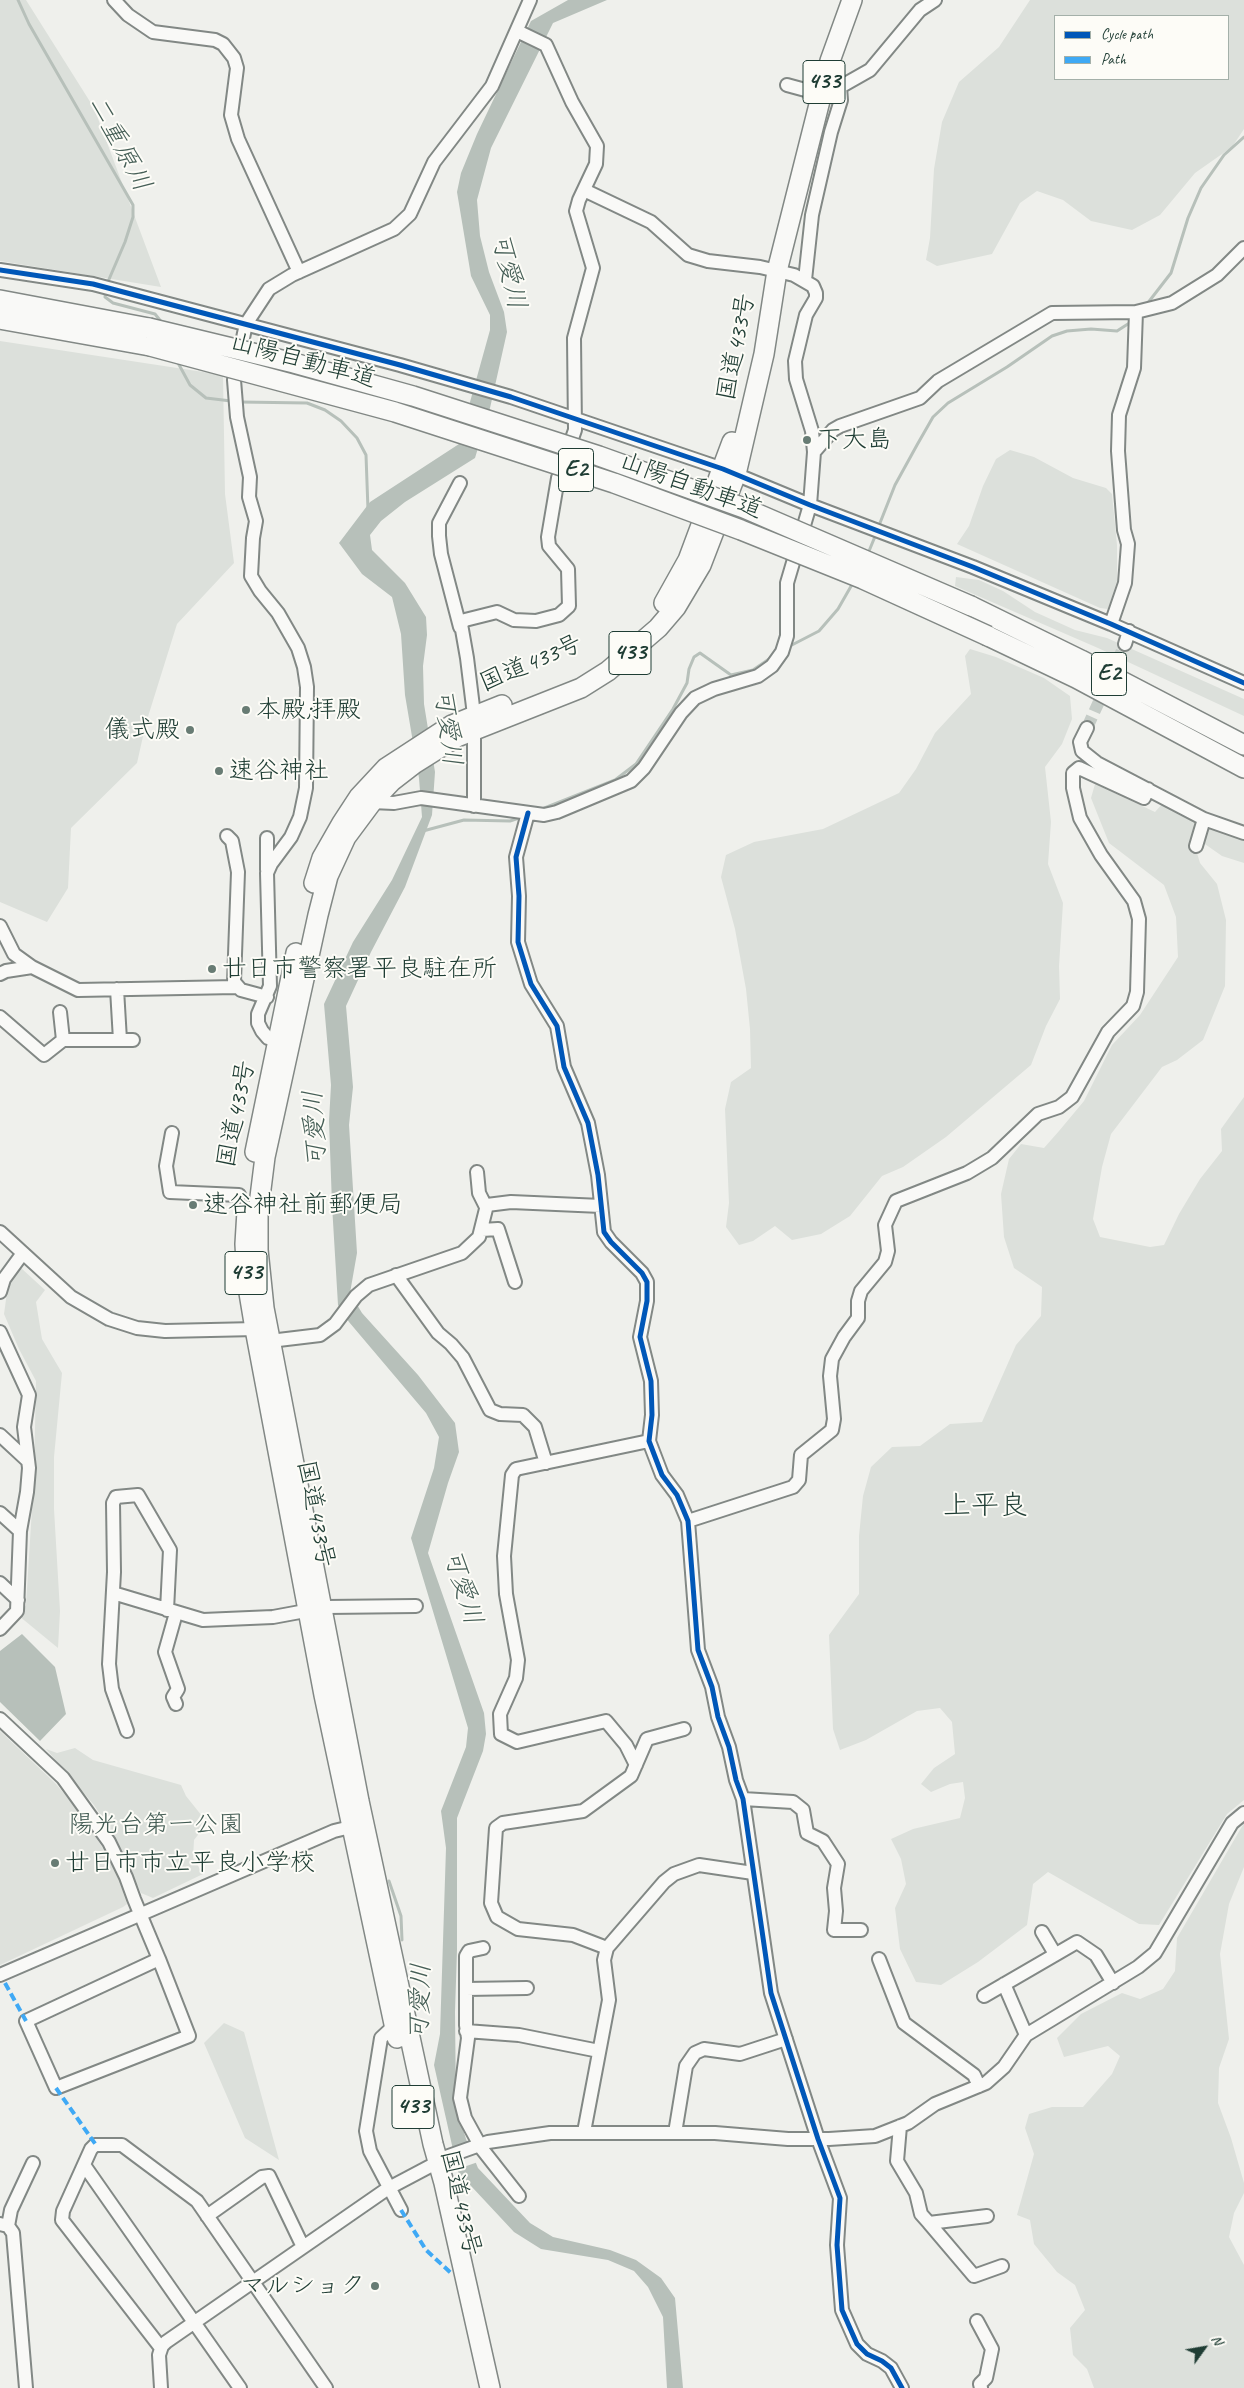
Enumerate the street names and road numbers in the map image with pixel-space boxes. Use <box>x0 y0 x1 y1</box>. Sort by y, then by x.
road number: 433 <box>803 60 845 104</box>
street label: 国道433号 <box>712 291 762 403</box>
street label: 山陽自動車道 <box>227 327 379 395</box>
street label: 山陽自動車道 <box>615 446 767 526</box>
road number: E2 <box>558 448 594 492</box>
street label: 国道433号 <box>475 629 587 699</box>
road number: 433 <box>609 632 651 674</box>
road number: E2 <box>1092 652 1126 696</box>
street label: 国道433号 <box>212 1058 262 1170</box>
road number: 433 <box>225 1252 267 1294</box>
street label: 国道433号 <box>290 1458 340 1570</box>
road number: 433 <box>392 2086 434 2128</box>
street label: 国道433号 <box>433 2147 487 2259</box>

